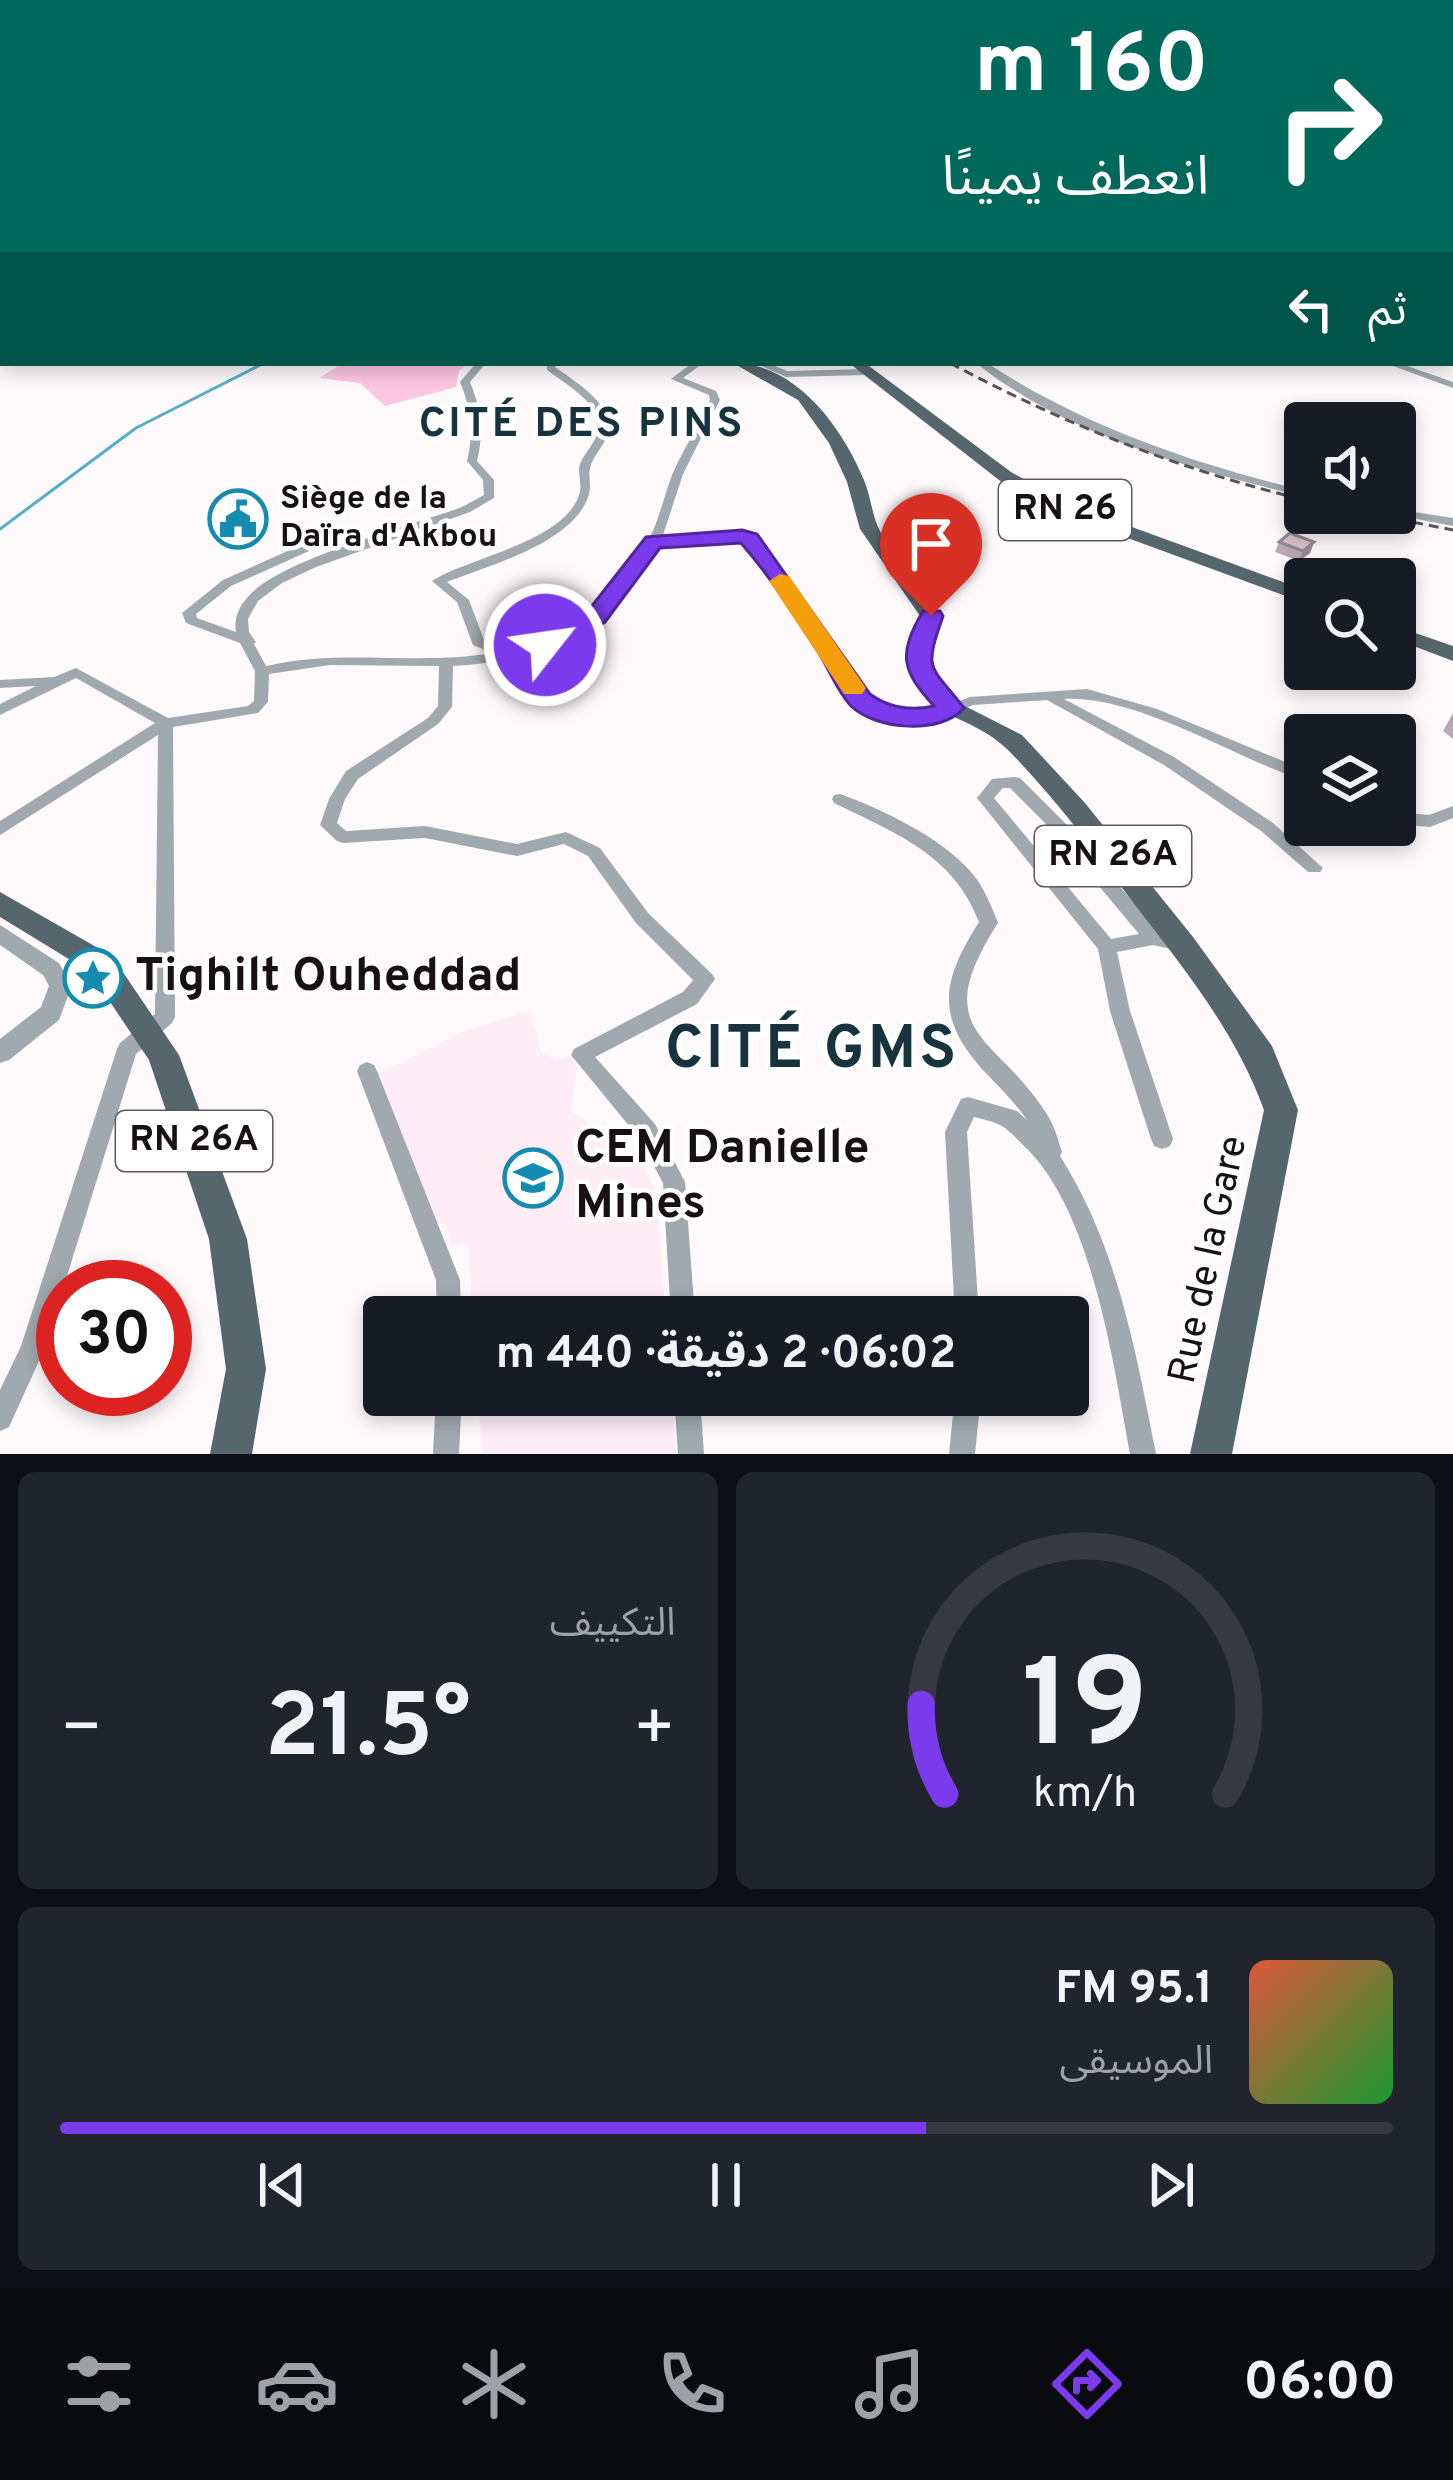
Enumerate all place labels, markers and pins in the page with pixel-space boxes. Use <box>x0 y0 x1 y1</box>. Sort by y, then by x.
place label: Siège de la Daïra d'Akbou <box>280 479 497 559</box>
public building icon: Siège de la Daïra d'Akbou <box>207 488 269 550</box>
pin <box>880 493 982 616</box>
place icon: Tighilt Ouheddad <box>62 947 124 1009</box>
place label: Tighilt Ouheddad <box>135 948 521 1008</box>
place label: CEM Danielle Mines <box>575 1120 870 1235</box>
school or university icon: CEM Danielle Mines <box>502 1147 564 1209</box>

